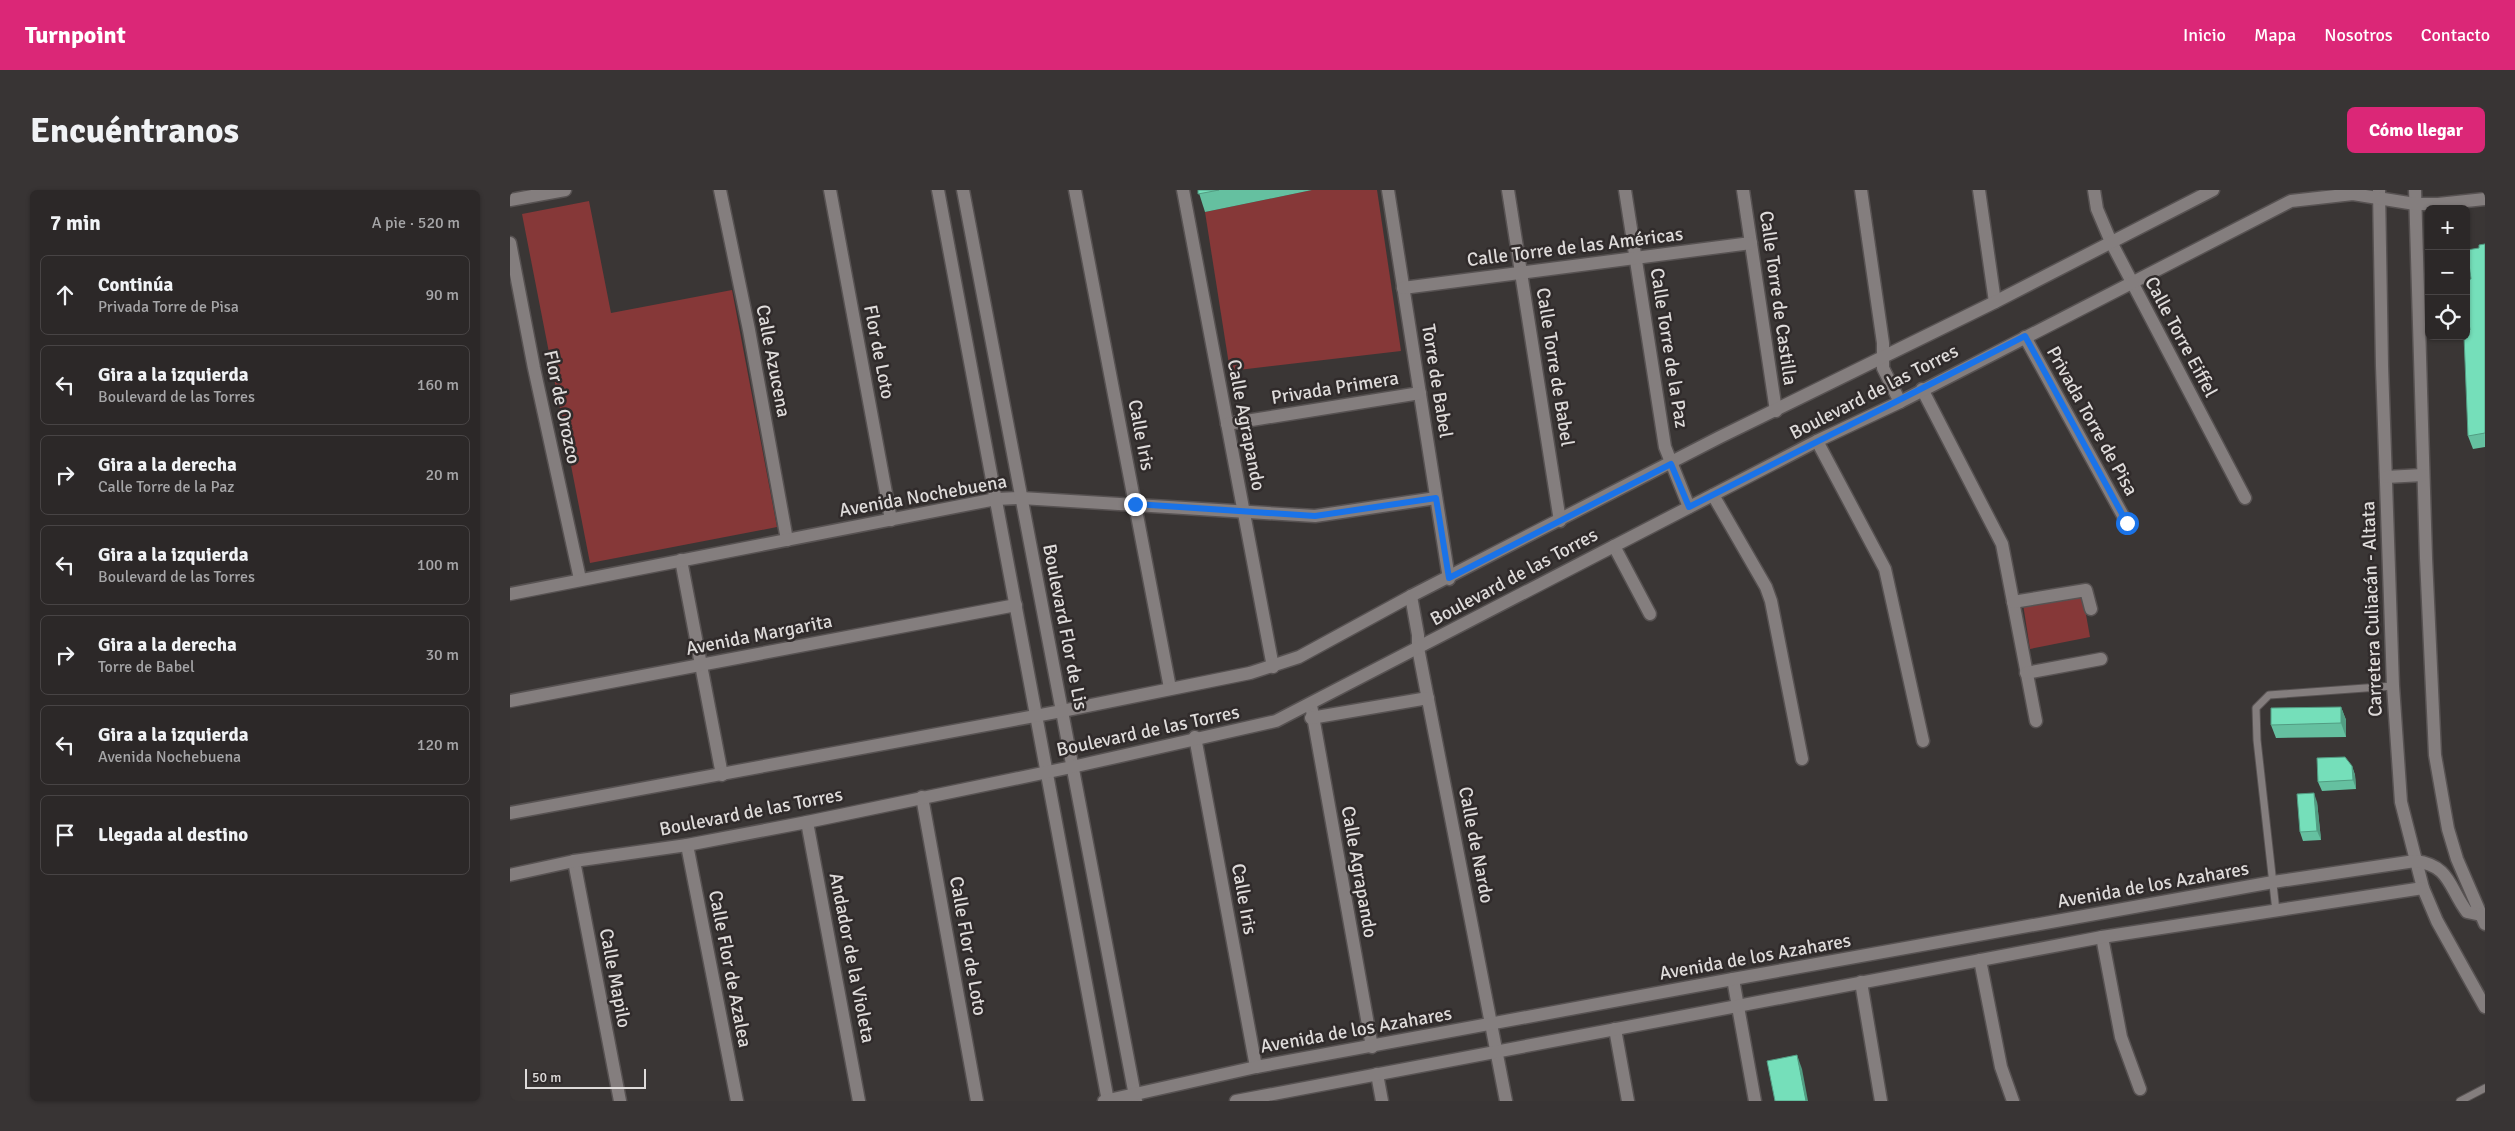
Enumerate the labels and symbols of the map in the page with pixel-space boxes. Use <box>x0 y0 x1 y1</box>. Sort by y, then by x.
street label: Calle Torre de Castilla <box>1754 209 1802 387</box>
street label: Calle Torre de las Américas <box>1466 222 1684 272</box>
street label: Calle Torre de la Paz <box>1644 266 1694 430</box>
street label: Calle Torre Eiffel <box>2139 273 2223 401</box>
street label: Calle Torre de Babel <box>1531 286 1579 448</box>
street label: Calle Azucena <box>750 303 796 419</box>
street label: Flor de Loto <box>858 303 900 401</box>
street label: Torre de Babel <box>1416 322 1458 440</box>
street label: Boulevard de las Torres <box>1786 339 1962 445</box>
street label: Privada Torre de Pisa <box>2041 342 2143 500</box>
street label: Flor de Orozco <box>538 348 586 466</box>
street label: Calle Agrapando <box>1221 357 1271 493</box>
street label: Privada Primera <box>1269 366 1401 410</box>
street label: Calle Iris <box>1122 397 1160 473</box>
street label: Avenida Nochebuena <box>837 469 1009 523</box>
route end <box>1124 493 1147 516</box>
street label: Carretera Culiacán - Altata <box>2356 501 2388 717</box>
route start <box>2116 512 2139 535</box>
street label: Boulevard de las Torres <box>1426 523 1602 631</box>
street label: Boulevard Flor de Lis <box>1037 542 1093 712</box>
street label: Avenida Margarita <box>684 609 834 661</box>
street label: Boulevard de las Torres <box>1054 700 1242 762</box>
street label: Boulevard de las Torres <box>657 782 845 842</box>
street label: Calle de Nardo <box>1453 785 1499 906</box>
street label: Calle Agrapando <box>1336 804 1382 940</box>
street label: Avenida de los Azahares <box>2055 856 2251 914</box>
street label: Calle Iris <box>1226 862 1262 936</box>
street label: Andador de la Violeta <box>824 871 880 1045</box>
street label: Calle Flor de Loto <box>944 874 992 1018</box>
street label: Calle Flor de Azalea <box>703 888 757 1050</box>
street label: Calle Mapilo <box>594 926 636 1030</box>
street label: Avenida de los Azahares <box>1657 928 1853 986</box>
street label: Avenida de los Azahares <box>1258 1001 1454 1059</box>
scale bar <box>525 1066 646 1089</box>

